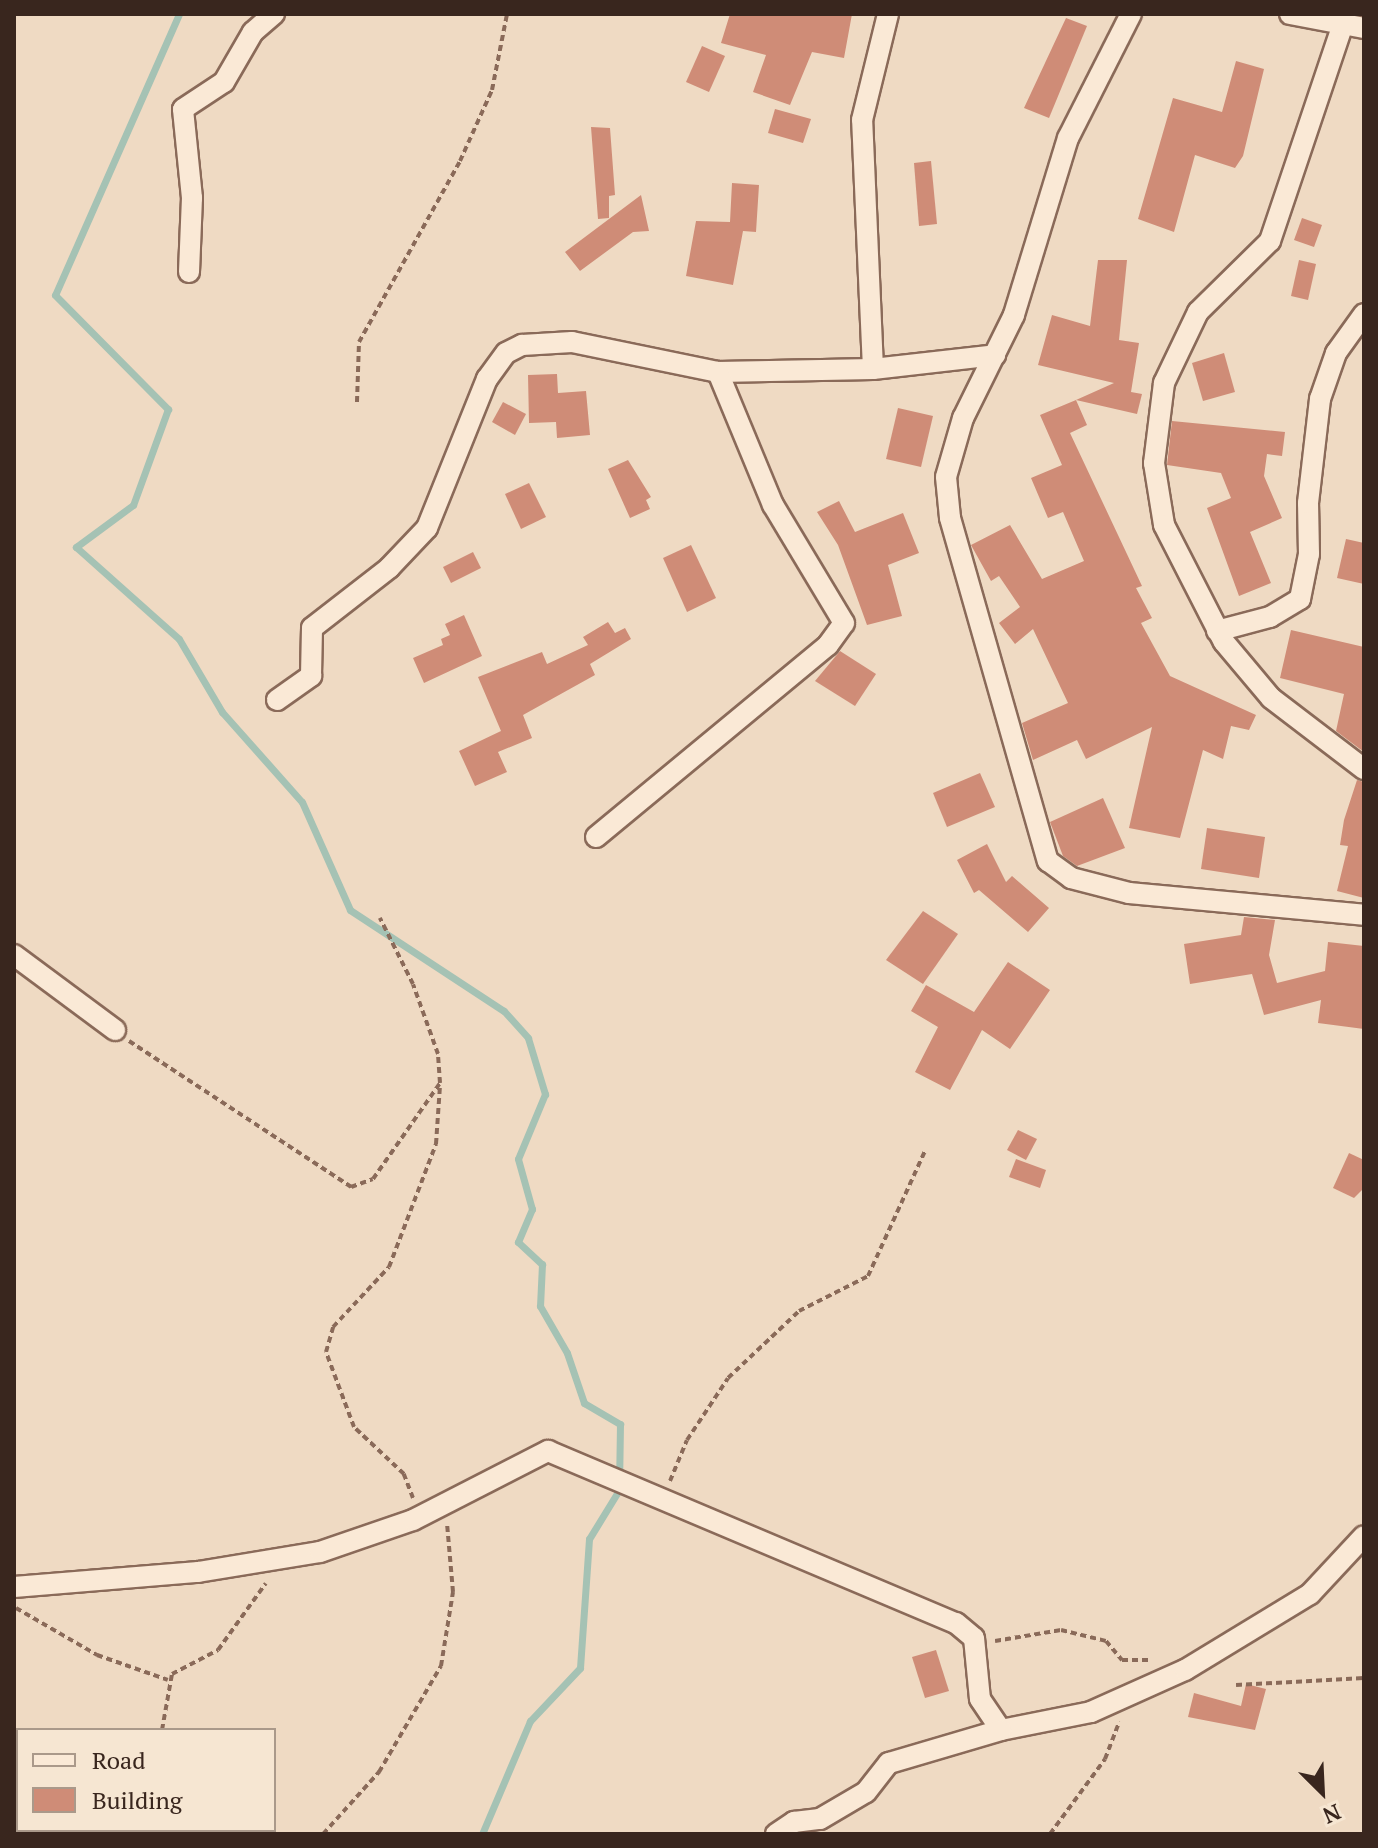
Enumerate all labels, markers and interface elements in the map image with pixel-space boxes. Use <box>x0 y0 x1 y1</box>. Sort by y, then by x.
legend <box>16 1728 276 1832</box>
text: Road <box>92 1744 146 1776</box>
north arrow <box>1282 1752 1362 1832</box>
text: Building <box>92 1784 182 1816</box>
text: N <box>1318 1798 1345 1831</box>

